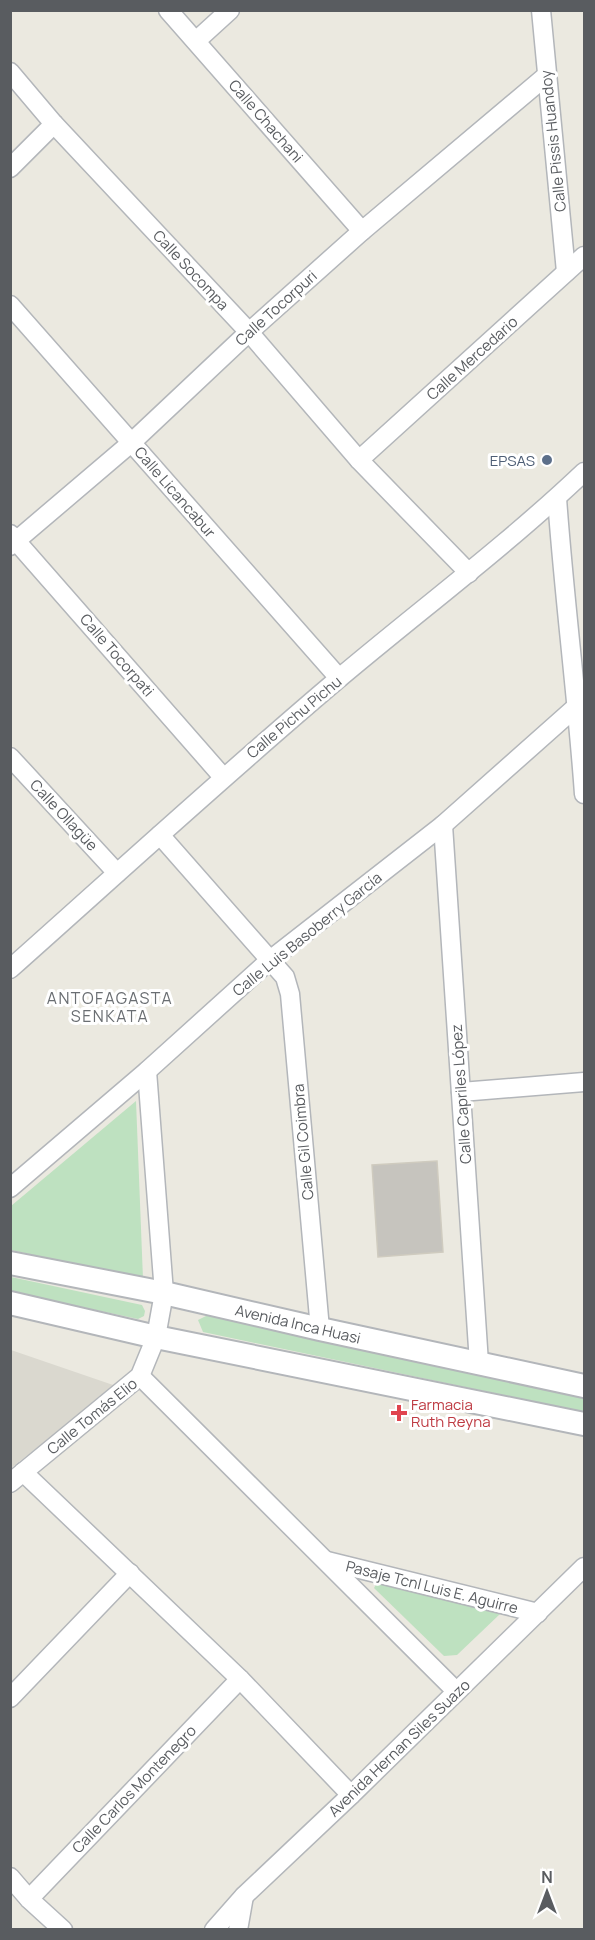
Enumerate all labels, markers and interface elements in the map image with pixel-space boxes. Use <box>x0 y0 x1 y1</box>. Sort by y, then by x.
street label: Calle Pissis Huandoy <box>535 69 571 213</box>
street label: Calle Chachani <box>224 75 308 167</box>
street label: Calle Socompa <box>148 225 234 315</box>
street label: Calle Tocorpuri <box>231 266 321 350</box>
street label: Calle Mercedario <box>422 311 522 405</box>
street label: Calle Licancabur <box>130 442 221 542</box>
place label: EPSAS <box>490 450 535 471</box>
marker: EPSAS <box>540 453 554 467</box>
street label: Calle Tocorpati <box>75 609 159 701</box>
street label: Calle Pichu Pichu <box>242 671 346 763</box>
street label: Calle Ollagüe <box>25 775 103 855</box>
street label: Calle Luis Basoberry García <box>228 867 386 1001</box>
district label: ANTOFAGASTA SENKATA <box>47 987 173 1027</box>
street label: Calle Capriles López <box>446 1023 476 1165</box>
street label: Calle Gil Coimbra <box>287 1083 319 1201</box>
street label: Avenida Inca Huasi <box>233 1299 363 1349</box>
street label: Calle Tomás Elio <box>42 1373 142 1459</box>
place label: Farmacia Ruth Reyna <box>411 1394 491 1432</box>
marker: Farmacia Ruth Reyna <box>392 1406 406 1420</box>
street label: Pasaje Tcnl Luis E. Aguirre <box>344 1555 521 1619</box>
street label: Avenida Hernan Siles Suazo <box>324 1675 475 1821</box>
street label: Calle Carlos Montenegro <box>67 1720 201 1858</box>
north arrow <box>517 1862 577 1922</box>
text: N <box>541 1866 553 1888</box>

